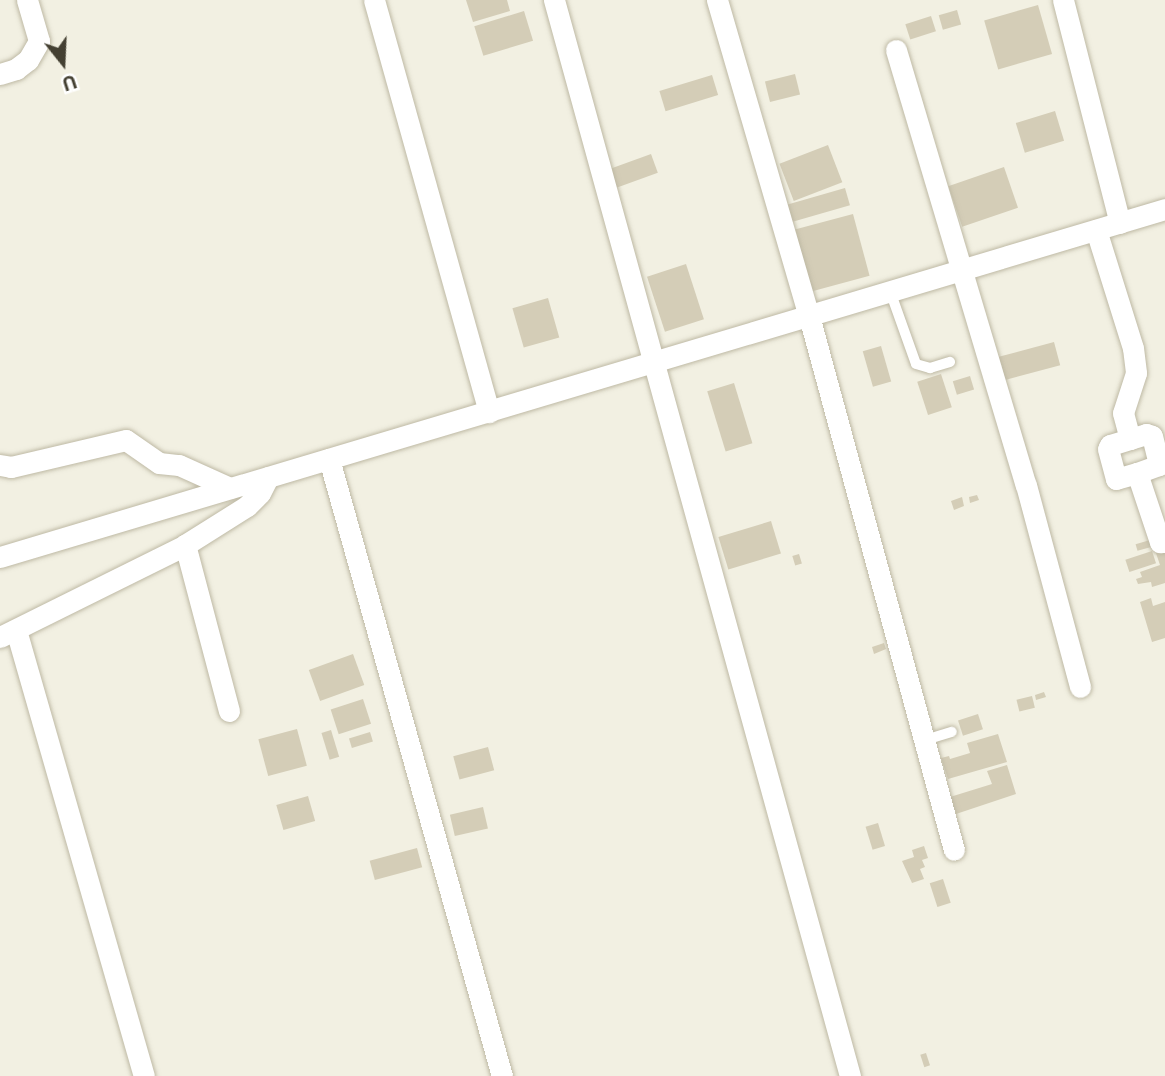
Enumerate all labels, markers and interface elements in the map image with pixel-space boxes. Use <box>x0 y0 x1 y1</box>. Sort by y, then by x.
north arrow <box>28 28 98 98</box>
text: U <box>59 68 80 98</box>

